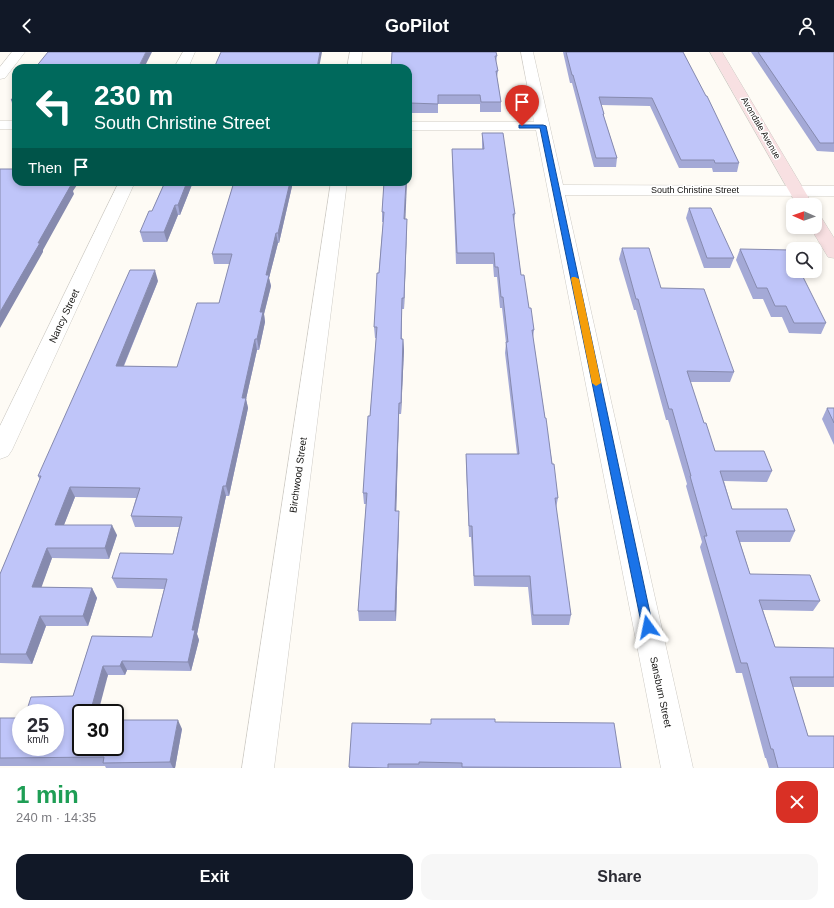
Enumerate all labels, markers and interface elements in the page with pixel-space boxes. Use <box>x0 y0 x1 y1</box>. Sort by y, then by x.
icon: back <box>16 15 38 37</box>
icon: person <box>796 15 818 37</box>
text: GoPilot <box>385 16 449 36</box>
icon: left <box>28 80 80 132</box>
text: 230 m <box>94 80 173 111</box>
pin <box>505 85 539 126</box>
icon: arrive <box>511 91 533 113</box>
street label: Avondale Avenue <box>739 95 783 161</box>
text: South Christine Street <box>94 113 270 133</box>
icon: arrive <box>70 156 92 178</box>
text: Then <box>28 159 62 176</box>
street label: South Christine Street <box>651 185 740 195</box>
north arrow <box>786 198 822 234</box>
map controls <box>786 198 822 278</box>
button: search <box>786 242 822 278</box>
street label: Nancy Street <box>47 287 81 345</box>
street label: Birchwood Street <box>287 436 309 513</box>
position arrow <box>627 606 669 648</box>
street label: Sansburn Street <box>648 656 674 729</box>
speed limit sign: 30 <box>72 704 124 756</box>
text: 25 <box>27 714 49 736</box>
text: km/h <box>27 734 49 745</box>
text: 1 min <box>16 781 79 808</box>
button: close <box>776 781 818 823</box>
text: 240 m · 14:35 <box>16 810 96 825</box>
button: Exit <box>16 854 413 900</box>
button: Share <box>421 854 818 900</box>

